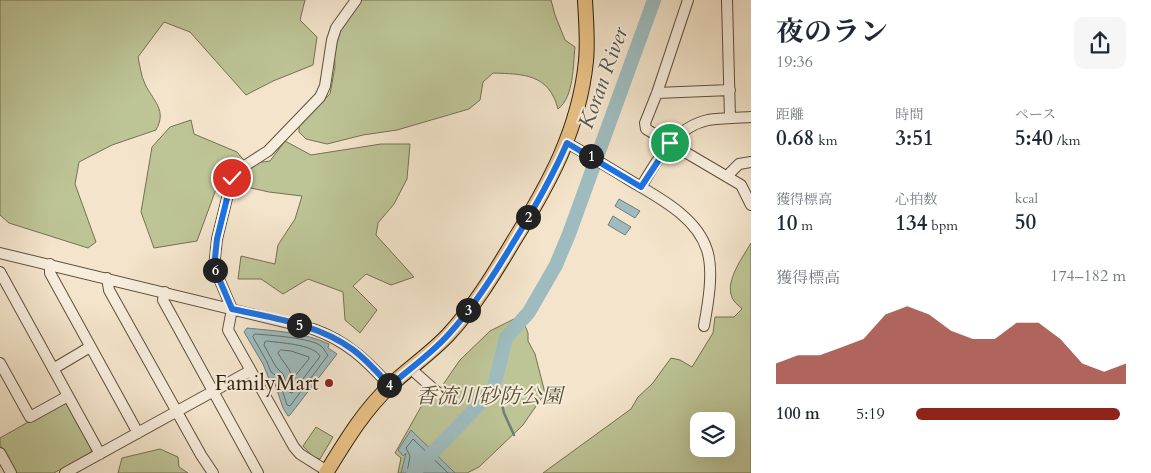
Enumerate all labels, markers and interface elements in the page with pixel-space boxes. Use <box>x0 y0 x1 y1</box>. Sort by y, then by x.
text: 夜のラン <box>776 13 888 51</box>
button: share <box>1074 17 1126 69</box>
water label: Koran River <box>571 22 636 133</box>
text: 19:36 <box>776 51 813 73</box>
text: 距離 <box>776 105 804 124</box>
text: 時間 <box>895 105 923 124</box>
text: ペース <box>1015 105 1056 124</box>
pin <box>649 122 691 164</box>
text: 0.68 <box>776 124 814 153</box>
text: 3:51 <box>895 124 934 153</box>
text: 5:40 <box>1015 124 1053 153</box>
icon: arrive <box>656 129 684 157</box>
text: km <box>814 131 837 150</box>
text: /km <box>1053 131 1081 150</box>
pin: 1 <box>578 144 604 168</box>
text: 1 <box>588 147 595 166</box>
pin <box>211 157 253 199</box>
icon: check <box>218 164 246 192</box>
text: kcal <box>1015 189 1038 208</box>
text: 獲得標高 <box>776 190 832 209</box>
text: 心拍数 <box>895 190 937 209</box>
pin: 2 <box>516 204 540 230</box>
text: 2 <box>525 208 532 227</box>
text: 50 <box>1015 208 1036 237</box>
text: 10 <box>776 209 798 238</box>
text: 134 <box>895 209 928 238</box>
text: m <box>798 216 813 235</box>
text: bpm <box>928 216 958 235</box>
pin: 6 <box>202 258 228 282</box>
text: 6 <box>212 261 219 280</box>
text: 174–182 m <box>1050 265 1126 287</box>
text: 獲得標高 <box>776 267 840 289</box>
pin: 3 <box>456 298 480 322</box>
text: 3 <box>465 301 472 320</box>
pin: 5 <box>286 312 312 338</box>
text: 5 <box>296 316 303 335</box>
place label: FamilyMart <box>215 369 319 398</box>
pin: 4 <box>376 372 402 398</box>
text: 4 <box>386 376 393 395</box>
marker: FamilyMart <box>323 377 335 389</box>
park label: 香流川砂防公園 <box>416 382 565 411</box>
text: 100 m <box>776 403 820 425</box>
text: 5:19 <box>856 403 885 425</box>
map controls <box>690 412 735 457</box>
button: layers <box>690 412 735 457</box>

